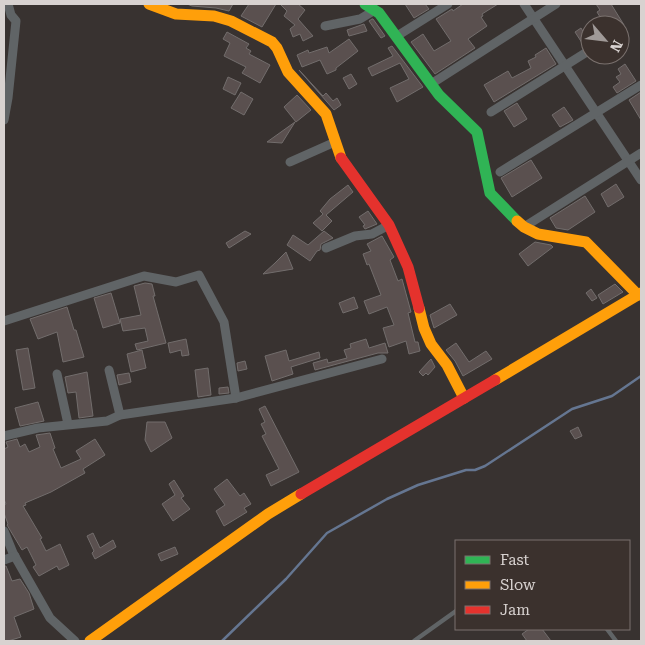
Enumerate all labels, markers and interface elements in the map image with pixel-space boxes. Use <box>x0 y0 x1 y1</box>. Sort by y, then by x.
north arrow <box>580 15 630 65</box>
text: N <box>607 38 626 55</box>
legend <box>455 540 630 630</box>
text: Fast <box>500 551 530 569</box>
text: Slow <box>500 576 536 594</box>
text: Jam <box>500 601 530 619</box>

